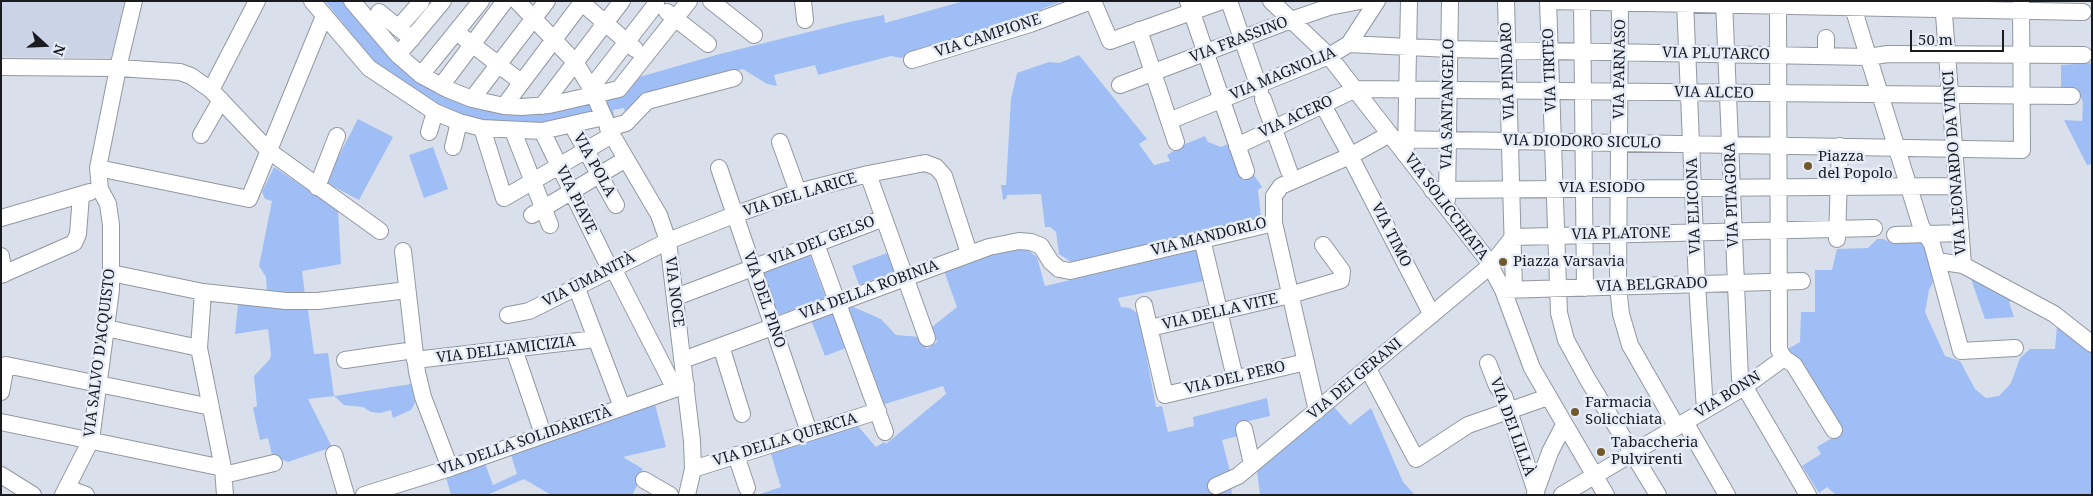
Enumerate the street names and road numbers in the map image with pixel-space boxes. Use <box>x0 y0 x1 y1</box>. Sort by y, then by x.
street label: VIA CAMPIONE <box>933 10 1043 62</box>
street label: VIA FRASSINO <box>1187 13 1291 67</box>
street label: VIA PARNASO <box>1610 19 1630 119</box>
street label: VIA PINDARO <box>1497 22 1519 120</box>
street label: VIA TIRTEO <box>1540 28 1560 112</box>
street label: VIA SANTANGELO <box>1438 38 1458 170</box>
street label: VIA MAGNOLIA <box>1227 44 1339 104</box>
street label: VIA PLUTARCO <box>1662 44 1770 64</box>
street label: VIA LEONARDO DA VINCI <box>1940 70 1970 256</box>
street label: VIA ALCEO <box>1674 83 1754 103</box>
street label: VIA ACERO <box>1256 92 1336 142</box>
street label: VIA POLA <box>569 130 619 200</box>
street label: VIA DIODORO SICULO <box>1503 132 1661 152</box>
street label: VIA PITAGORA <box>1721 142 1743 248</box>
street label: VIA SOLICCHIATA <box>1400 150 1492 264</box>
street label: VIA ELICONA <box>1683 157 1705 255</box>
street label: VIA PIAVE <box>552 163 600 237</box>
street label: VIA DEL LARICE <box>741 169 859 221</box>
street label: VIA ESIODO <box>1559 179 1645 197</box>
street label: VIA TIMO <box>1367 200 1415 270</box>
street label: VIA DEL GELSO <box>766 212 878 270</box>
street label: VIA MANDORLO <box>1149 214 1269 260</box>
street label: VIA PLATONE <box>1571 224 1671 244</box>
street label: VIA UMANITÀ <box>540 249 638 311</box>
street label: VIA DEL PINO <box>739 249 789 351</box>
street label: VIA NOCE <box>661 256 687 328</box>
street label: VIA DELLA ROBINIA <box>797 256 941 324</box>
street label: VIA SALVO D'ACQUISTO <box>81 268 119 438</box>
street label: VIA BELGRADO <box>1596 274 1708 296</box>
street label: VIA DELLA VITE <box>1161 290 1279 334</box>
street label: VIA DELL'AMICIZIA <box>435 333 577 367</box>
street label: VIA DEI GERANI <box>1304 334 1406 424</box>
street label: VIA DEL PERO <box>1183 358 1287 398</box>
street label: VIA BONN <box>1692 368 1764 422</box>
street label: VIA DEI LILLÀ <box>1486 375 1538 479</box>
street label: VIA DELLA SOLIDARIETÀ <box>436 403 614 479</box>
street label: VIA DELLA QUERCIA <box>711 410 859 470</box>

